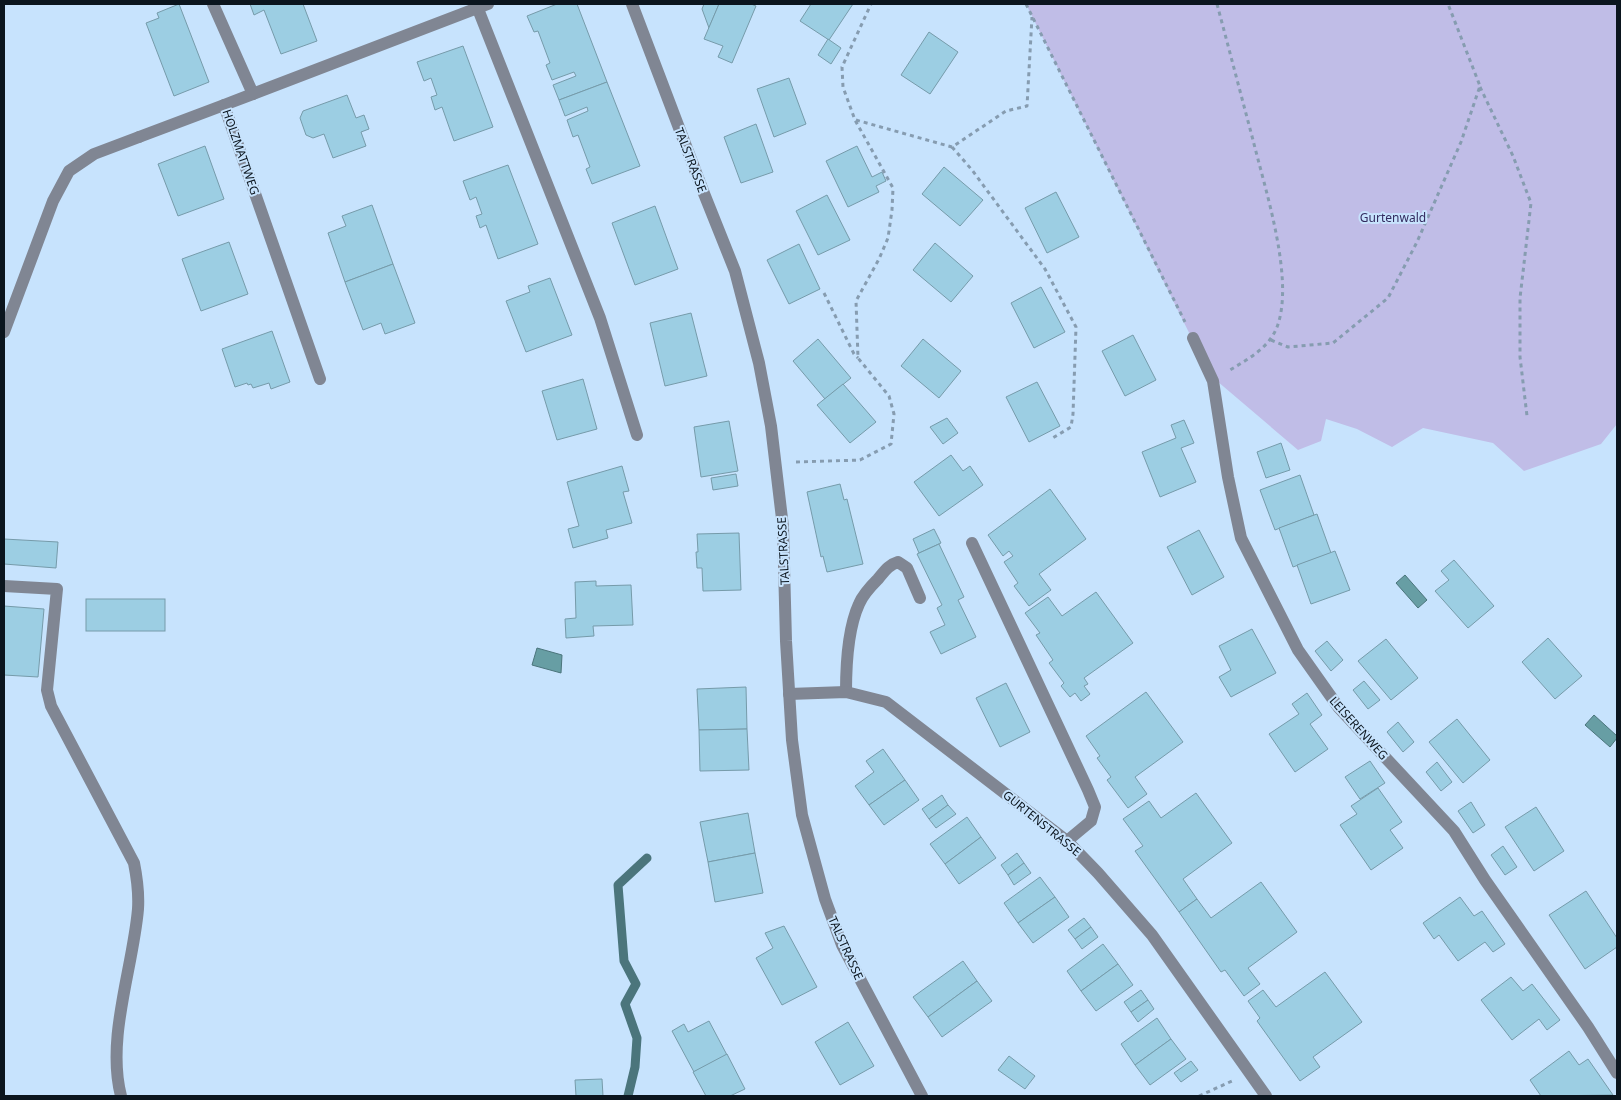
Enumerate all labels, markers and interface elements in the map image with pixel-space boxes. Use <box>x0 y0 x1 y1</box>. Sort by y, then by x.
street label: HOLZMATTWEG <box>218 107 264 197</box>
street label: TALSTRASSE <box>671 125 711 195</box>
park label: Gurtenwald <box>1360 209 1426 226</box>
street label: TALSTRASSE <box>773 517 793 585</box>
street label: LEISERENWEG <box>1326 693 1392 763</box>
street label: GURTENSTRASSE <box>999 786 1085 860</box>
street label: TALSTRASSE <box>824 913 868 983</box>

